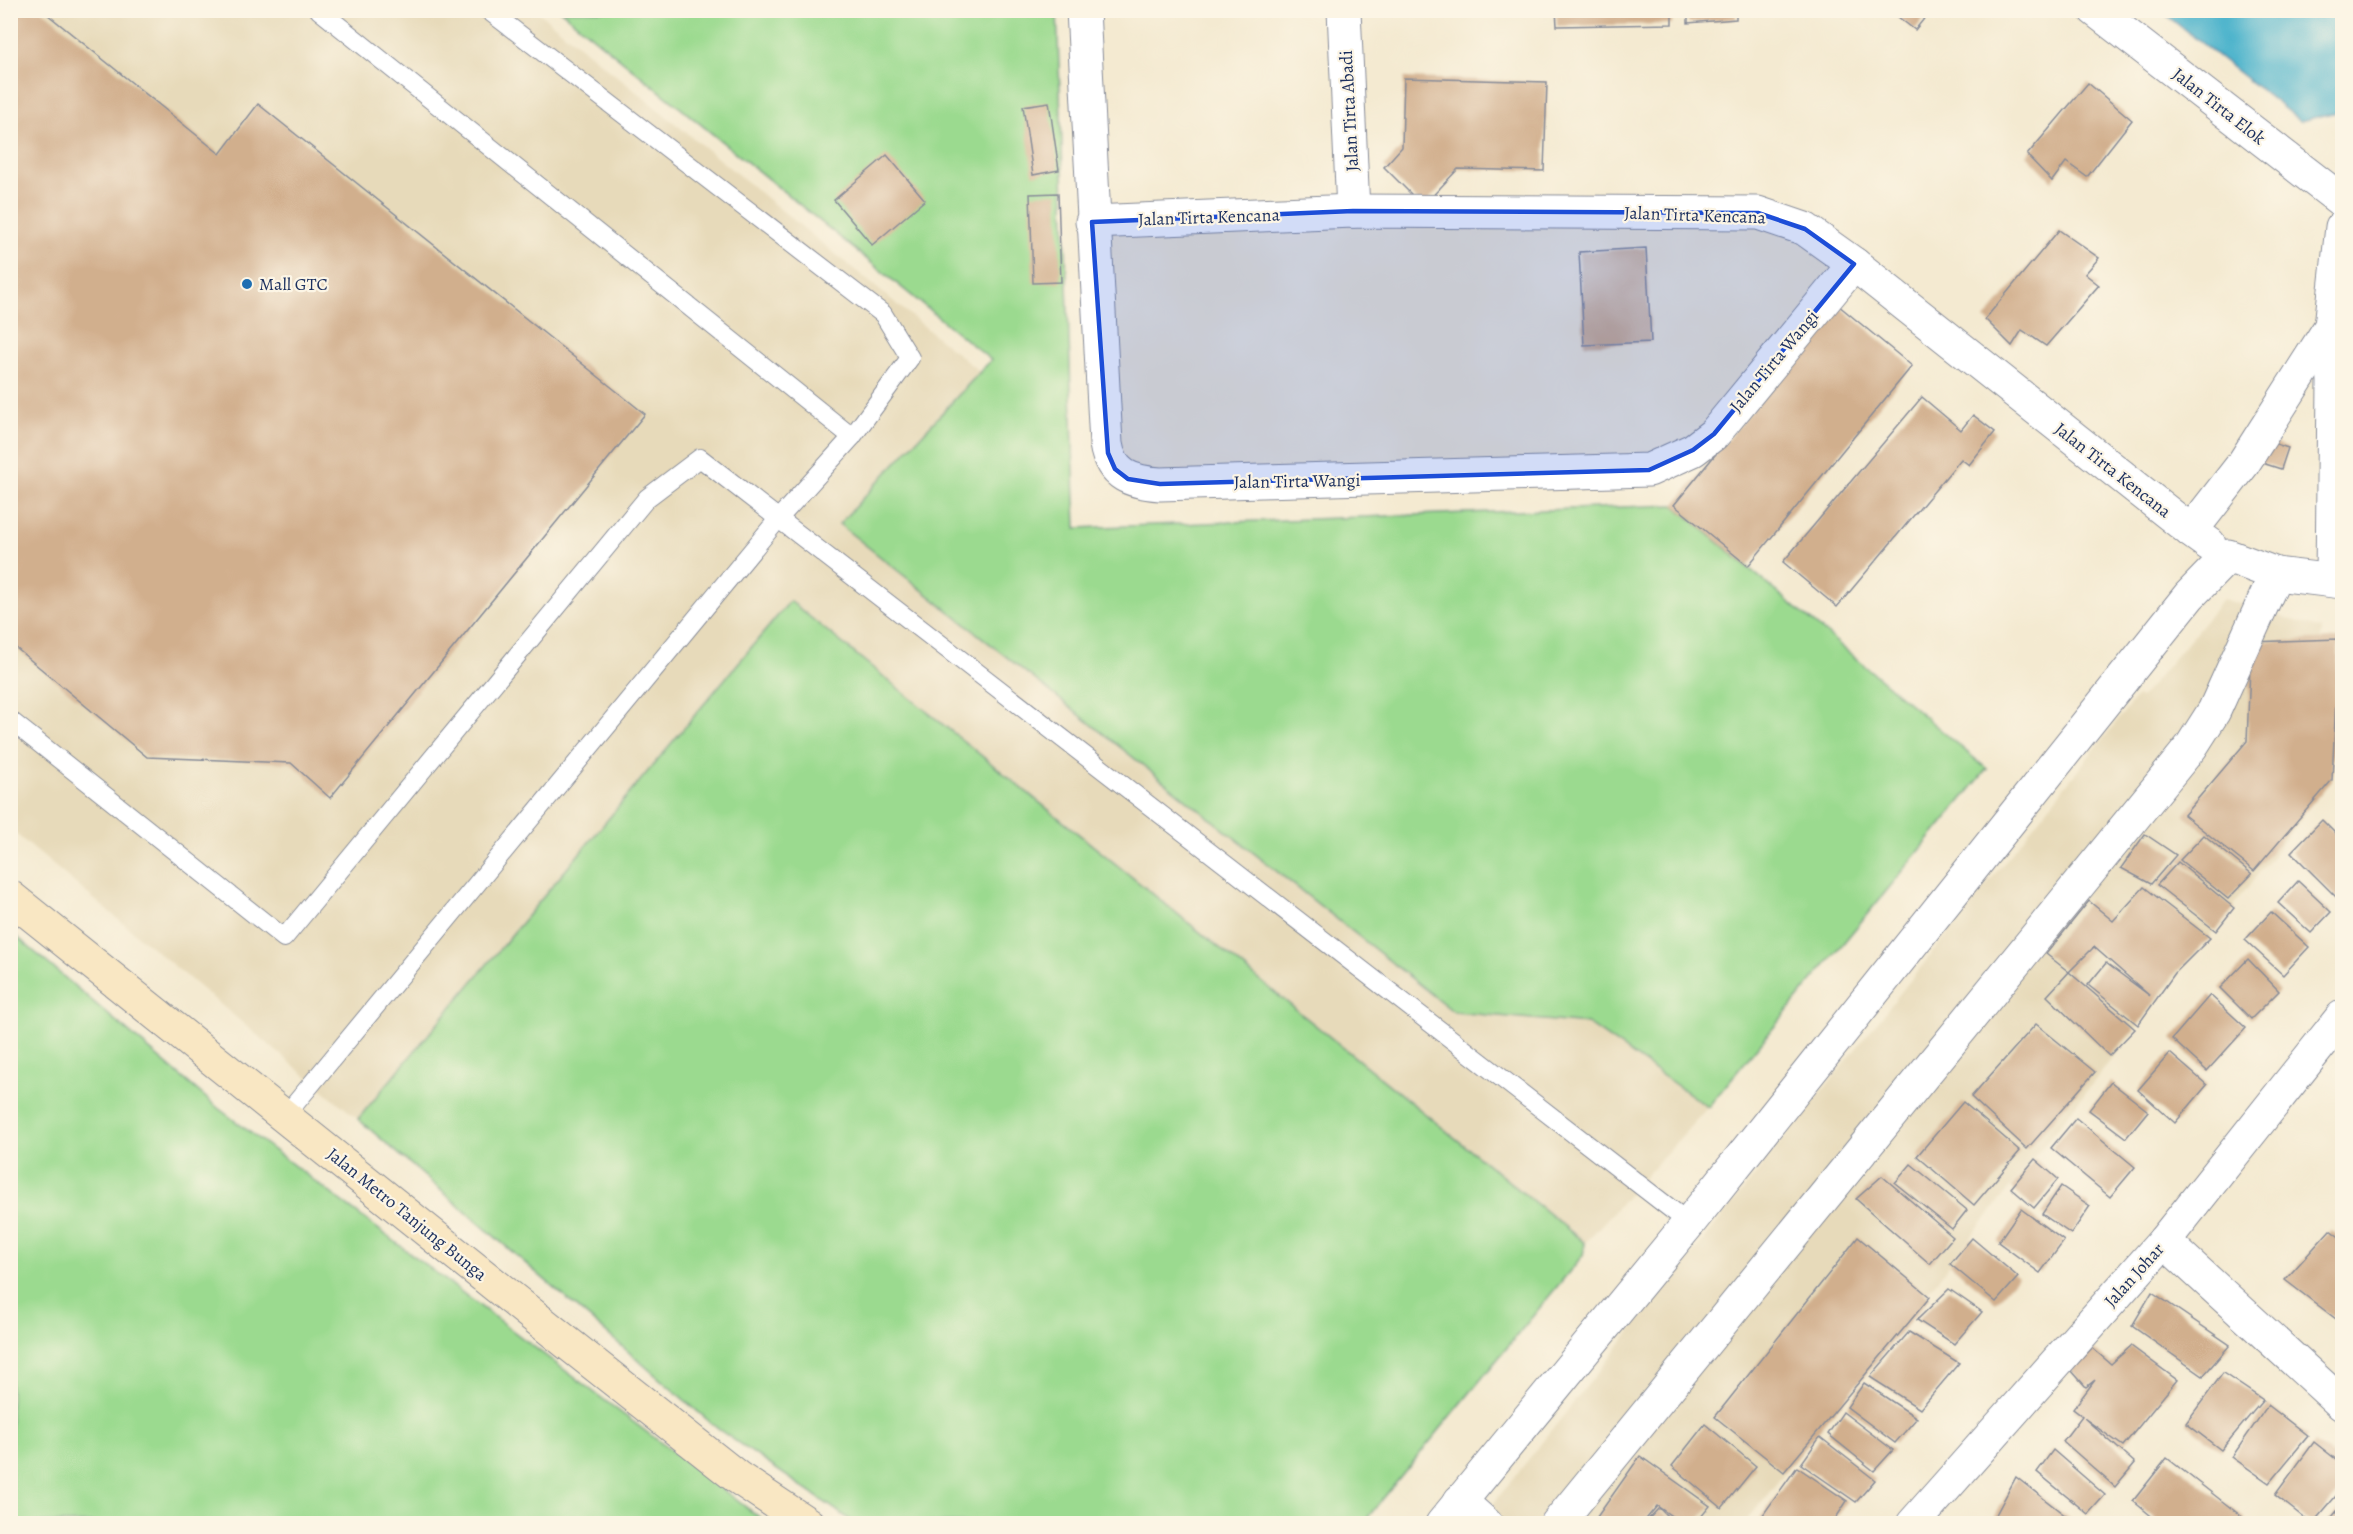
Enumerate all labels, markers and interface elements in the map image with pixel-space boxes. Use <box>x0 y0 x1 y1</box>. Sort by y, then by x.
street label: Jalan Tirta Abadi <box>1334 50 1364 172</box>
street label: Jalan Tirta Elok <box>2167 62 2271 150</box>
street label: Jalan Tirta Kencana <box>1624 201 1767 229</box>
street label: Jalan Tirta Kencana <box>1138 203 1281 231</box>
place label: Mall GTC <box>259 272 328 296</box>
marker: Mall GTC <box>240 277 254 291</box>
street label: Jalan Tirta Wangi <box>1724 305 1824 417</box>
street label: Jalan Tirta Kencana <box>2050 417 2177 524</box>
street label: Jalan Tirta Wangi <box>1233 468 1361 494</box>
street label: Jalan Metro Tanjung Bunga <box>322 1142 493 1286</box>
street label: Jalan Johar <box>2099 1238 2169 1312</box>

